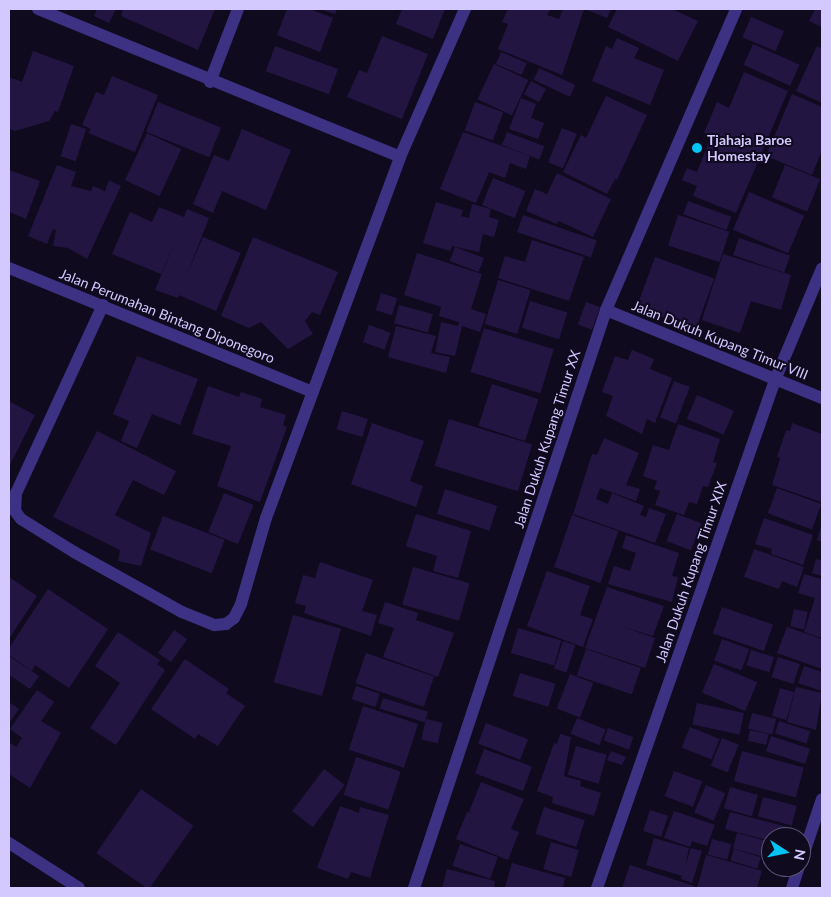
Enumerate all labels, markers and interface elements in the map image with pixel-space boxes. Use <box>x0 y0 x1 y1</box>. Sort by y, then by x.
place label: Tjahaja Baroe Homestay <box>707 132 792 164</box>
marker: Tjahaja Baroe Homestay <box>691 142 703 154</box>
street label: Jalan Perumahan Bintang Diponegoro <box>57 265 277 367</box>
street label: Jalan Dukuh Kupang Timur VIII <box>629 297 811 383</box>
street label: Jalan Dukuh Kupang Timur XX <box>510 348 584 530</box>
street label: Jalan Dukuh Kupang Timur XIX <box>652 479 730 665</box>
north arrow <box>761 827 811 877</box>
text: N <box>791 848 810 862</box>

